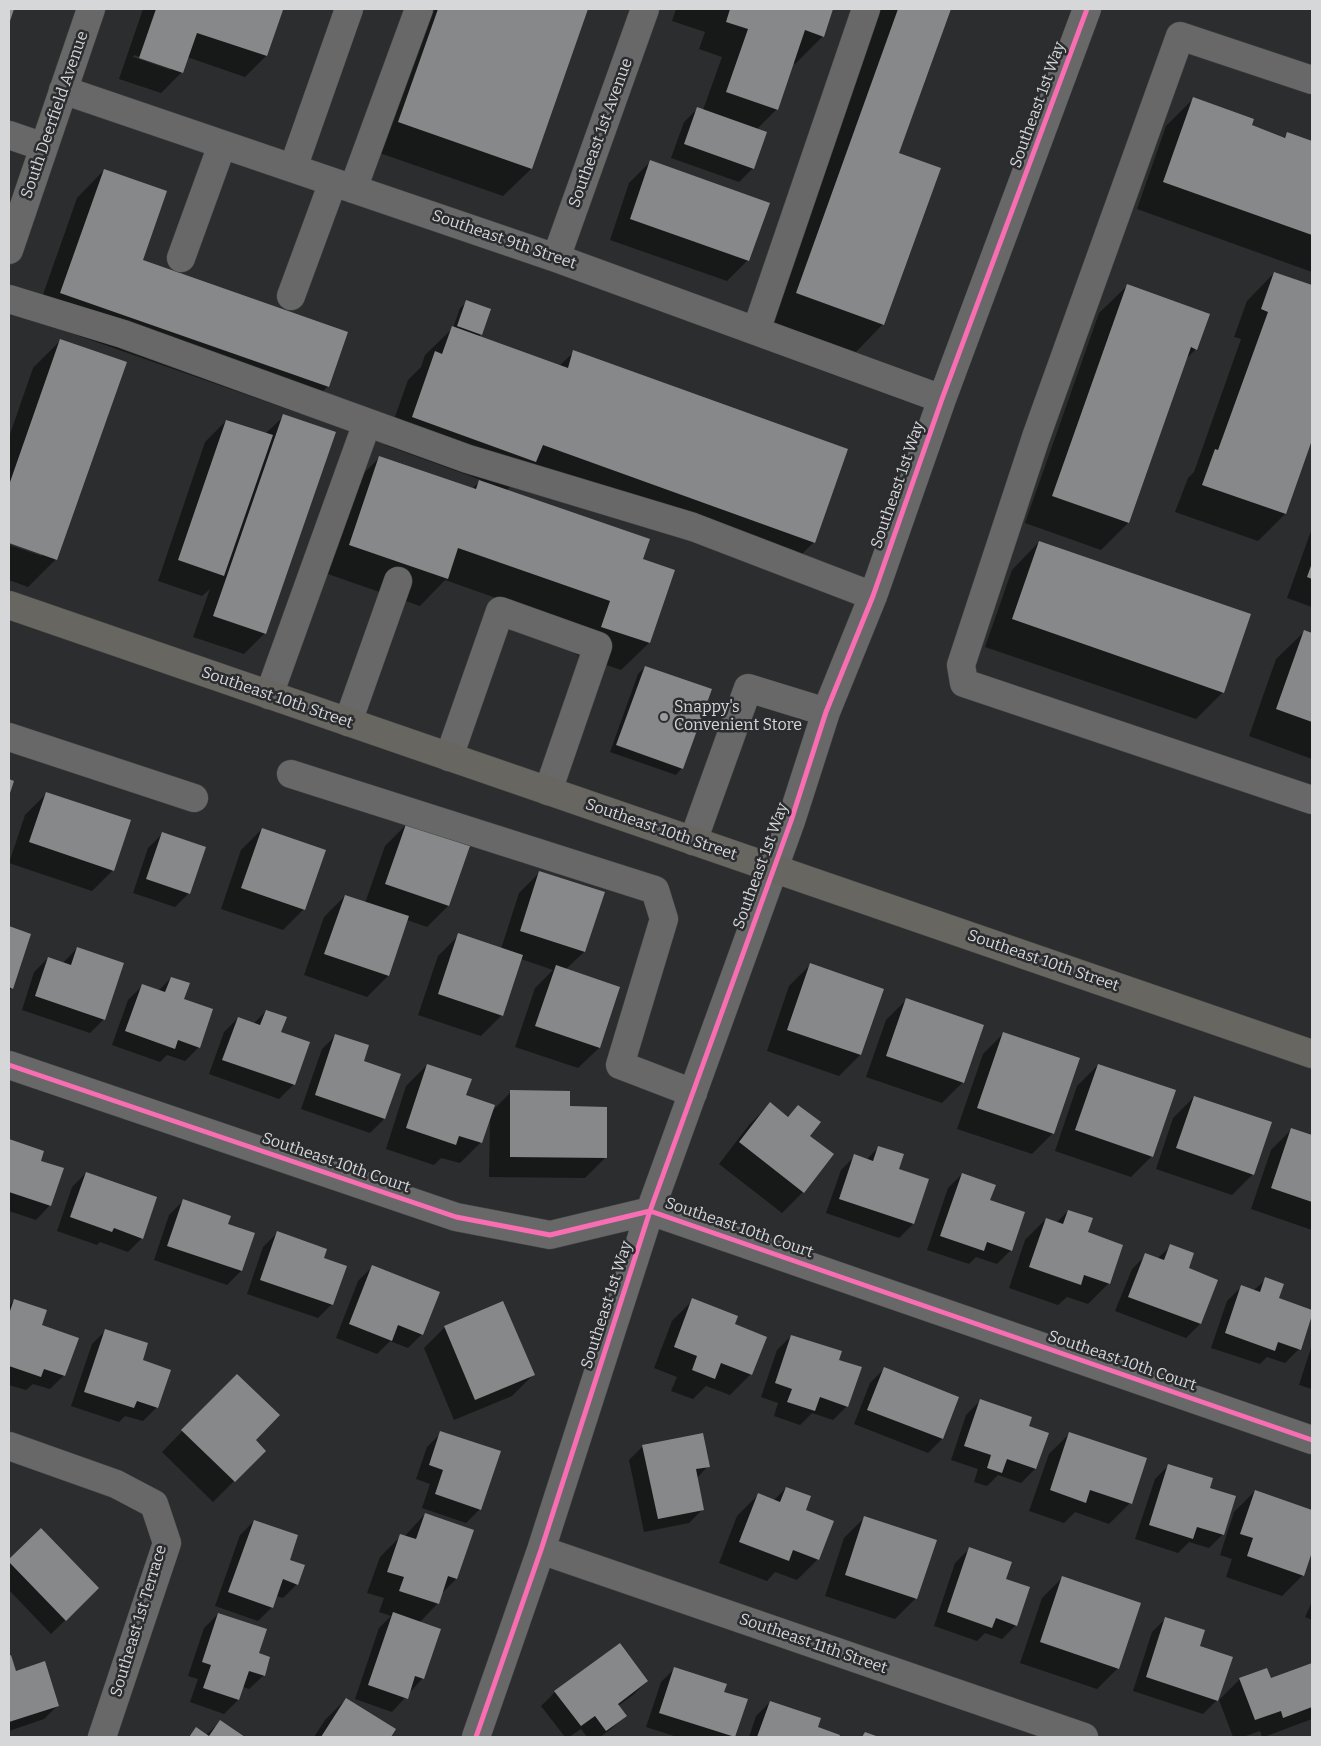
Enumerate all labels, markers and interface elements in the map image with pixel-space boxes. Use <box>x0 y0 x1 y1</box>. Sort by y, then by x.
street label: South Deerfield Avenue <box>17 29 93 201</box>
street label: Southeast 1st Way <box>1006 39 1070 171</box>
street label: Southeast 1st Avenue <box>565 56 637 210</box>
street label: Southeast 9th Street <box>429 206 579 274</box>
street label: Southeast 1st Way <box>867 419 929 551</box>
street label: Southeast 10th Street <box>199 663 355 733</box>
place label: Snappy's Convenient Store <box>674 698 802 736</box>
marker: Snappy's Convenient Store <box>658 711 670 723</box>
street label: Southeast 10th Street <box>583 795 739 865</box>
street label: Southeast 1st Way <box>729 800 793 932</box>
street label: Southeast 10th Street <box>965 926 1121 996</box>
street label: Southeast 10th Court <box>259 1129 413 1197</box>
street label: Southeast 10th Court <box>662 1194 816 1262</box>
street label: Southeast 1st Way <box>577 1239 637 1371</box>
street label: Southeast 10th Court <box>1045 1327 1199 1395</box>
street label: Southeast 1st Terrace <box>107 1543 171 1699</box>
street label: Southeast 11th Street <box>737 1610 889 1678</box>

